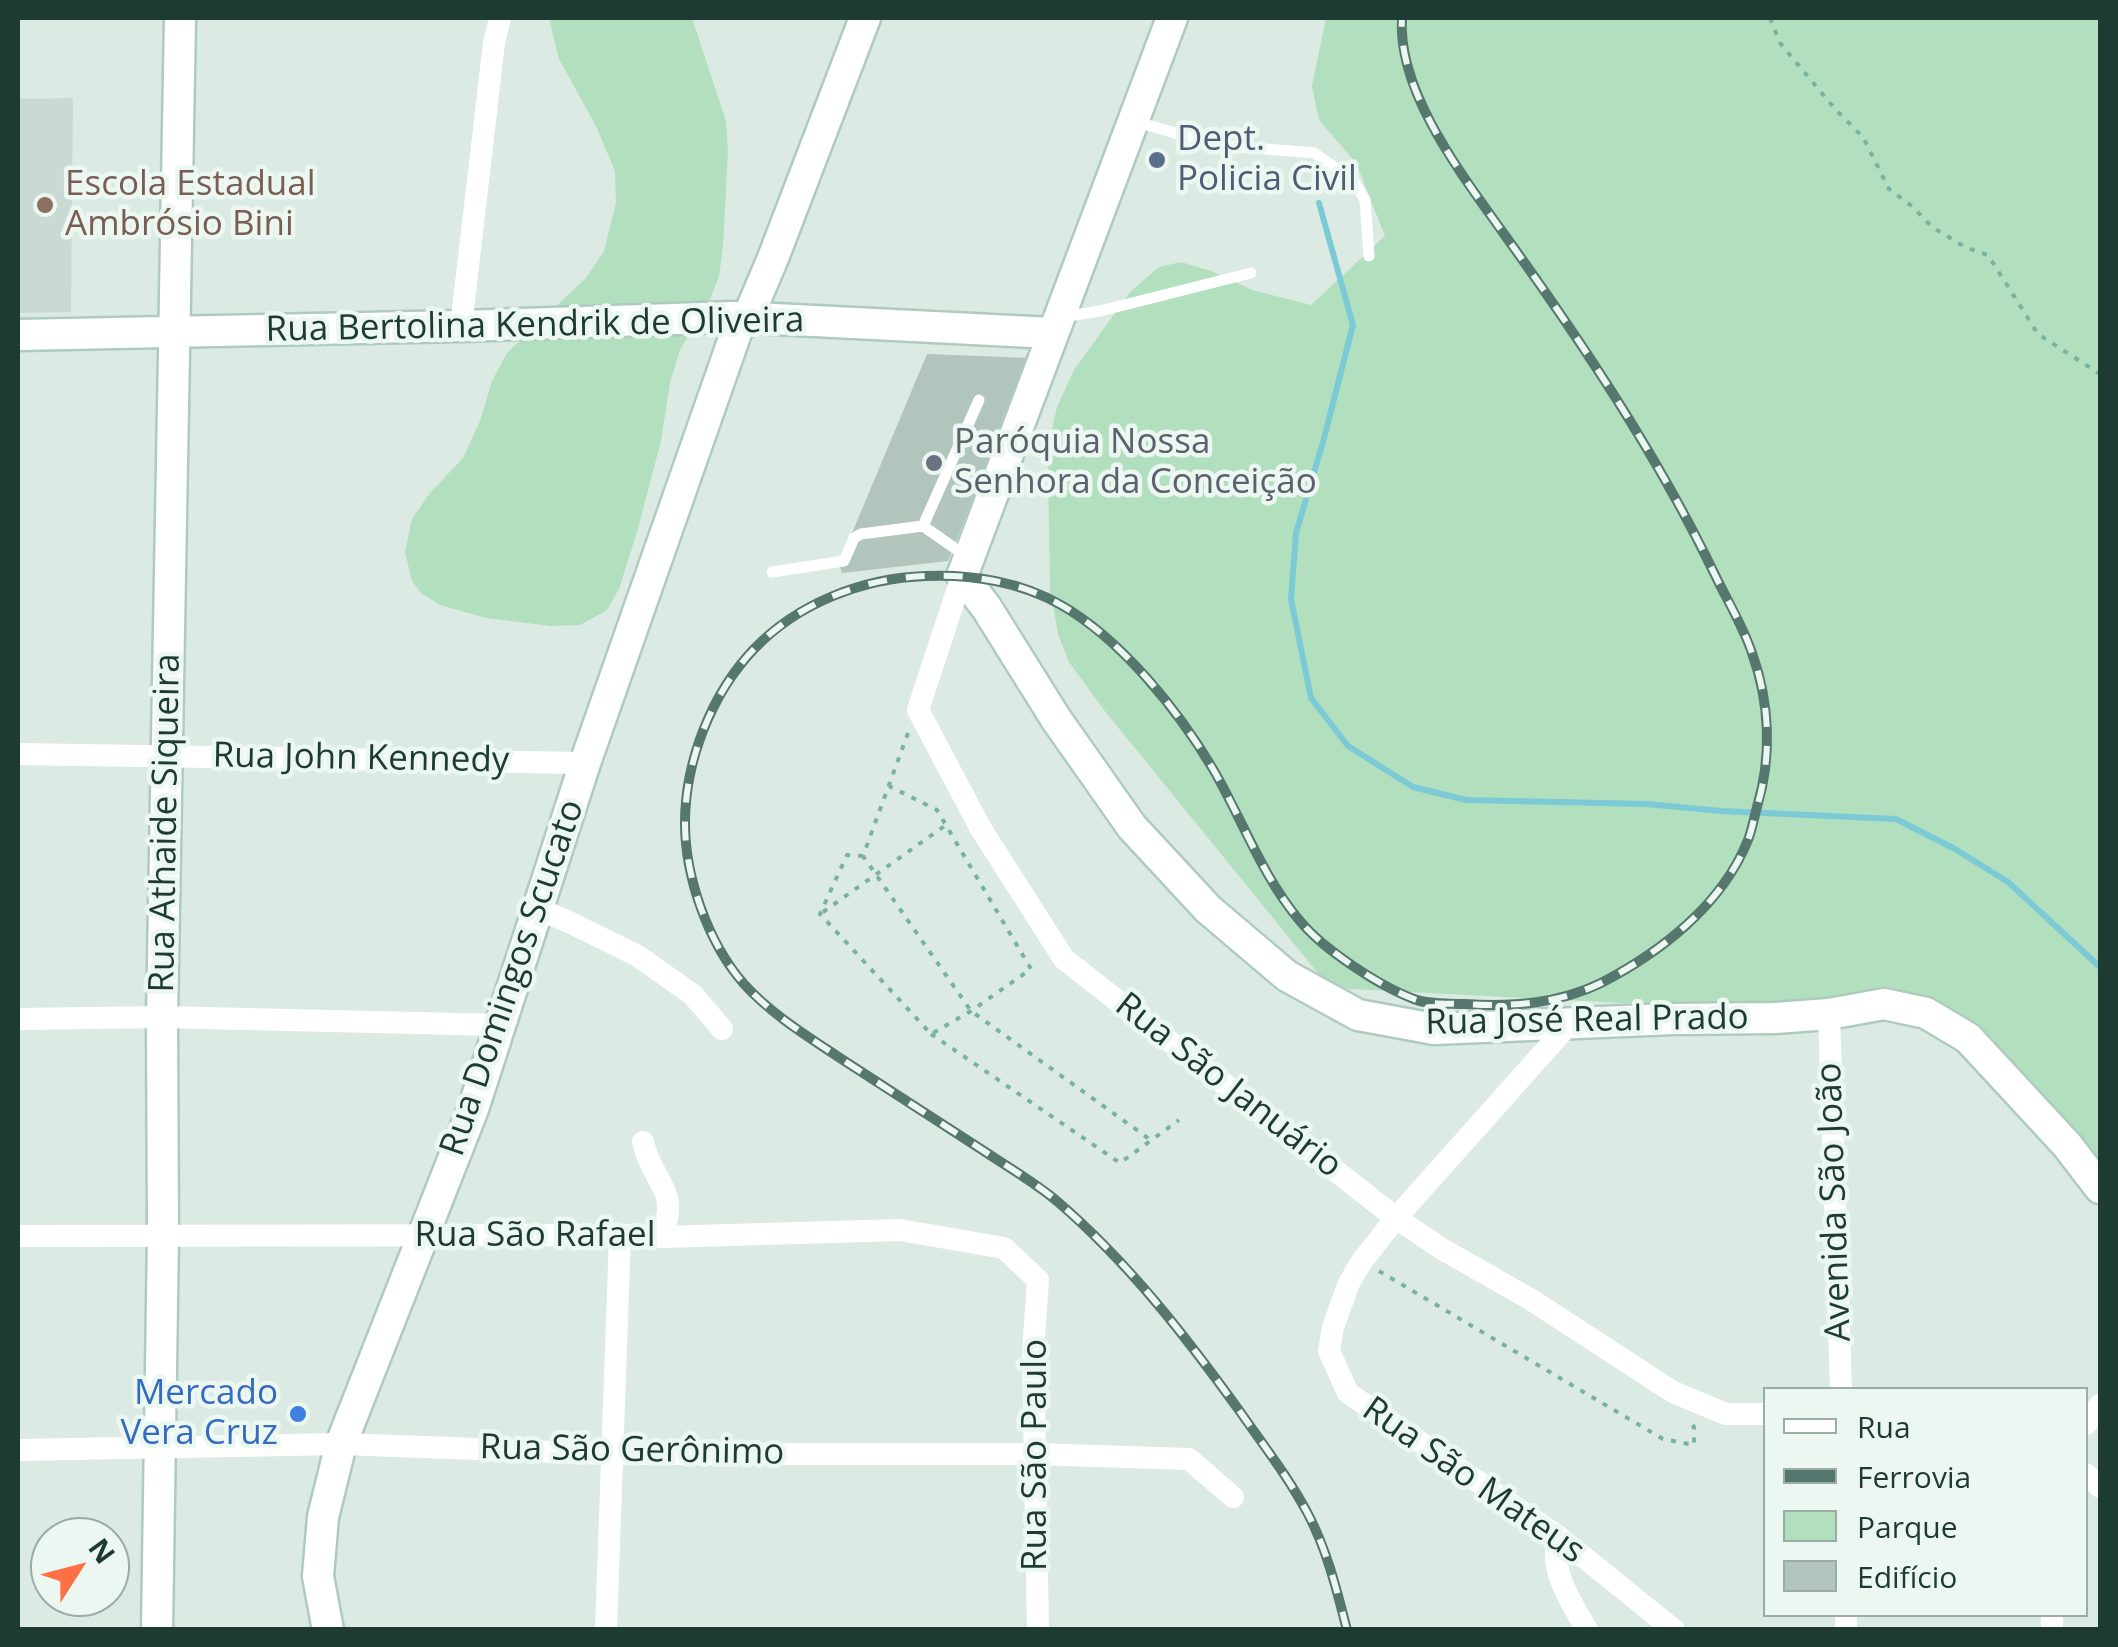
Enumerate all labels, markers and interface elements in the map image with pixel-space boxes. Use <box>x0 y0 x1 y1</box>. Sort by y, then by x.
place label: Dept. Policia Civil <box>1177 119 1357 201</box>
marker: Dept. Policia Civil <box>1146 149 1168 171</box>
place label: Escola Estadual Ambrósio Bini <box>65 164 316 246</box>
marker: Escola Estadual Ambrósio Bini <box>34 194 56 216</box>
street label: Rua Bertolina Kendrik de Oliveira <box>265 300 805 352</box>
place label: Paróquia Nossa Senhora da Conceição <box>954 422 1317 504</box>
marker: Paróquia Nossa Senhora da Conceição <box>923 452 945 474</box>
street label: Rua Athaide Siqueira <box>142 653 190 993</box>
street label: Rua John Kennedy <box>212 735 510 783</box>
street label: Rua Domingos Scucato <box>432 794 594 1162</box>
street label: Rua São Januário <box>1106 985 1350 1187</box>
street label: Rua José Real Prado <box>1425 997 1749 1045</box>
street label: Avenida São João <box>1809 1062 1861 1342</box>
street label: Rua São Rafael <box>414 1215 656 1257</box>
street label: Rua São Paulo <box>1015 1339 1057 1571</box>
place label: Mercado Vera Cruz <box>120 1373 278 1455</box>
legend <box>1763 1387 2088 1617</box>
street label: Rua São Mateus <box>1354 1389 1592 1573</box>
marker: Mercado Vera Cruz <box>287 1403 309 1425</box>
text: Rua <box>1857 1406 1911 1447</box>
street label: Rua São Gerônimo <box>479 1427 785 1475</box>
text: Ferrovia <box>1857 1456 1971 1497</box>
text: Parque <box>1857 1506 1958 1547</box>
north arrow <box>30 1517 130 1617</box>
text: N <box>81 1530 125 1571</box>
text: Edifício <box>1857 1556 1957 1597</box>

